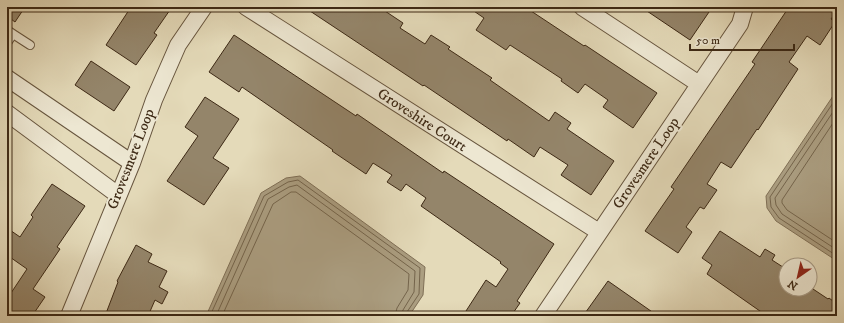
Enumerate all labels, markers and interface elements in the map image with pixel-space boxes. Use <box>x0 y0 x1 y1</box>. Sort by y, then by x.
scale bar <box>690 26 794 52</box>
text: 50 m <box>696 33 720 48</box>
street label: Groveshire Court <box>374 84 470 156</box>
street label: Grovesmere Loop <box>103 105 159 212</box>
street label: Grovesmere Loop <box>608 113 684 212</box>
north arrow <box>778 257 818 297</box>
text: N <box>785 276 801 293</box>

